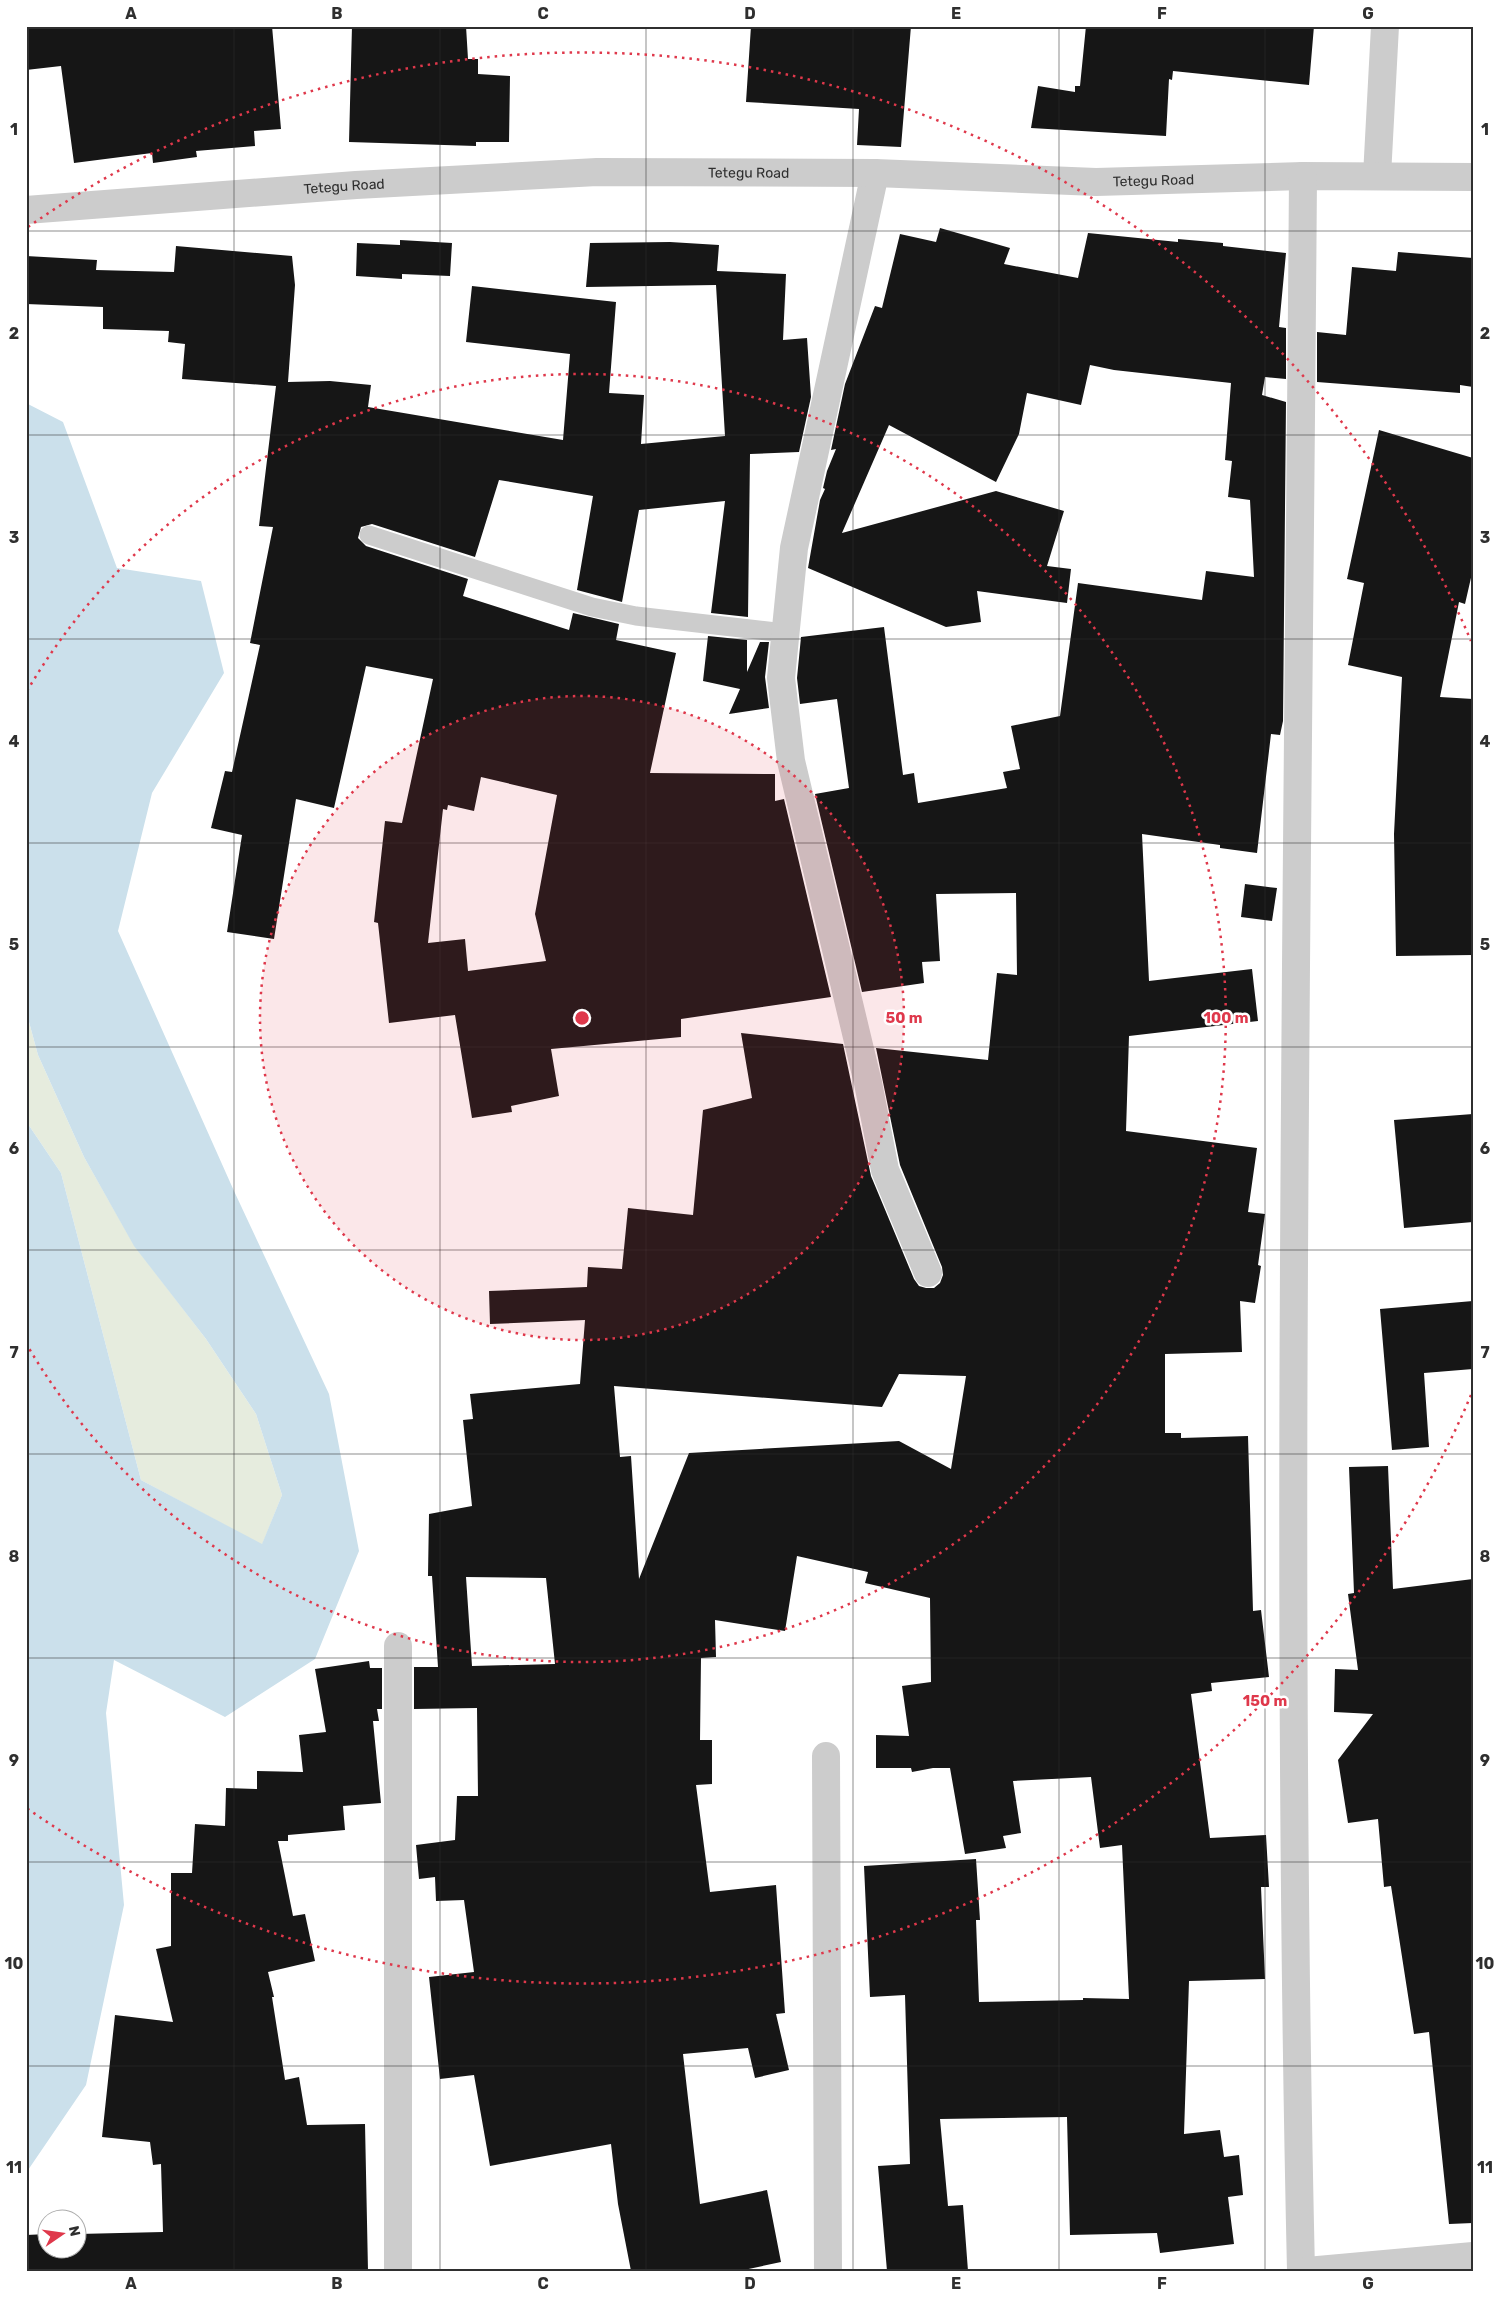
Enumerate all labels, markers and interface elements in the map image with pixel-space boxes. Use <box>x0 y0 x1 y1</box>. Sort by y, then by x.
text: A <box>125 4 137 23</box>
text: B <box>331 4 343 23</box>
text: C <box>537 4 549 23</box>
text: D <box>744 4 756 23</box>
text: E <box>951 4 961 23</box>
text: F <box>1157 4 1167 23</box>
text: G <box>1362 4 1374 23</box>
text: 1 <box>10 120 18 139</box>
text: 1 <box>1481 120 1489 139</box>
street label: Tetegu Road <box>708 164 789 182</box>
street label: Tetegu Road <box>1113 171 1194 191</box>
street label: Tetegu Road <box>303 175 385 198</box>
text: 2 <box>9 324 19 343</box>
text: 2 <box>1480 324 1490 343</box>
text: 3 <box>9 528 19 547</box>
text: 3 <box>1480 528 1490 547</box>
text: 4 <box>9 732 20 751</box>
text: 4 <box>1480 732 1491 751</box>
text: 5 <box>9 935 19 954</box>
text: 5 <box>1480 935 1490 954</box>
centre of rings <box>573 1009 591 1027</box>
text: 50 m <box>886 1009 922 1027</box>
text: 100 m <box>1204 1009 1248 1027</box>
text: 6 <box>9 1139 19 1158</box>
text: 6 <box>1480 1139 1490 1158</box>
text: 7 <box>9 1343 19 1362</box>
text: 7 <box>1480 1343 1490 1362</box>
text: 8 <box>9 1547 20 1566</box>
text: 8 <box>1480 1547 1491 1566</box>
text: 150 m <box>1243 1692 1287 1710</box>
text: 9 <box>9 1751 19 1770</box>
text: 9 <box>1480 1751 1490 1770</box>
text: 10 <box>5 1954 24 1973</box>
text: 10 <box>1476 1954 1495 1973</box>
text: 11 <box>6 2158 22 2177</box>
text: 11 <box>1477 2158 1493 2177</box>
north arrow <box>38 2210 88 2260</box>
text: N <box>65 2224 84 2238</box>
text: A <box>125 2274 137 2293</box>
text: B <box>331 2274 343 2293</box>
text: C <box>537 2274 549 2293</box>
text: D <box>744 2274 756 2293</box>
text: E <box>951 2274 961 2293</box>
text: F <box>1157 2274 1167 2293</box>
text: G <box>1362 2274 1374 2293</box>

